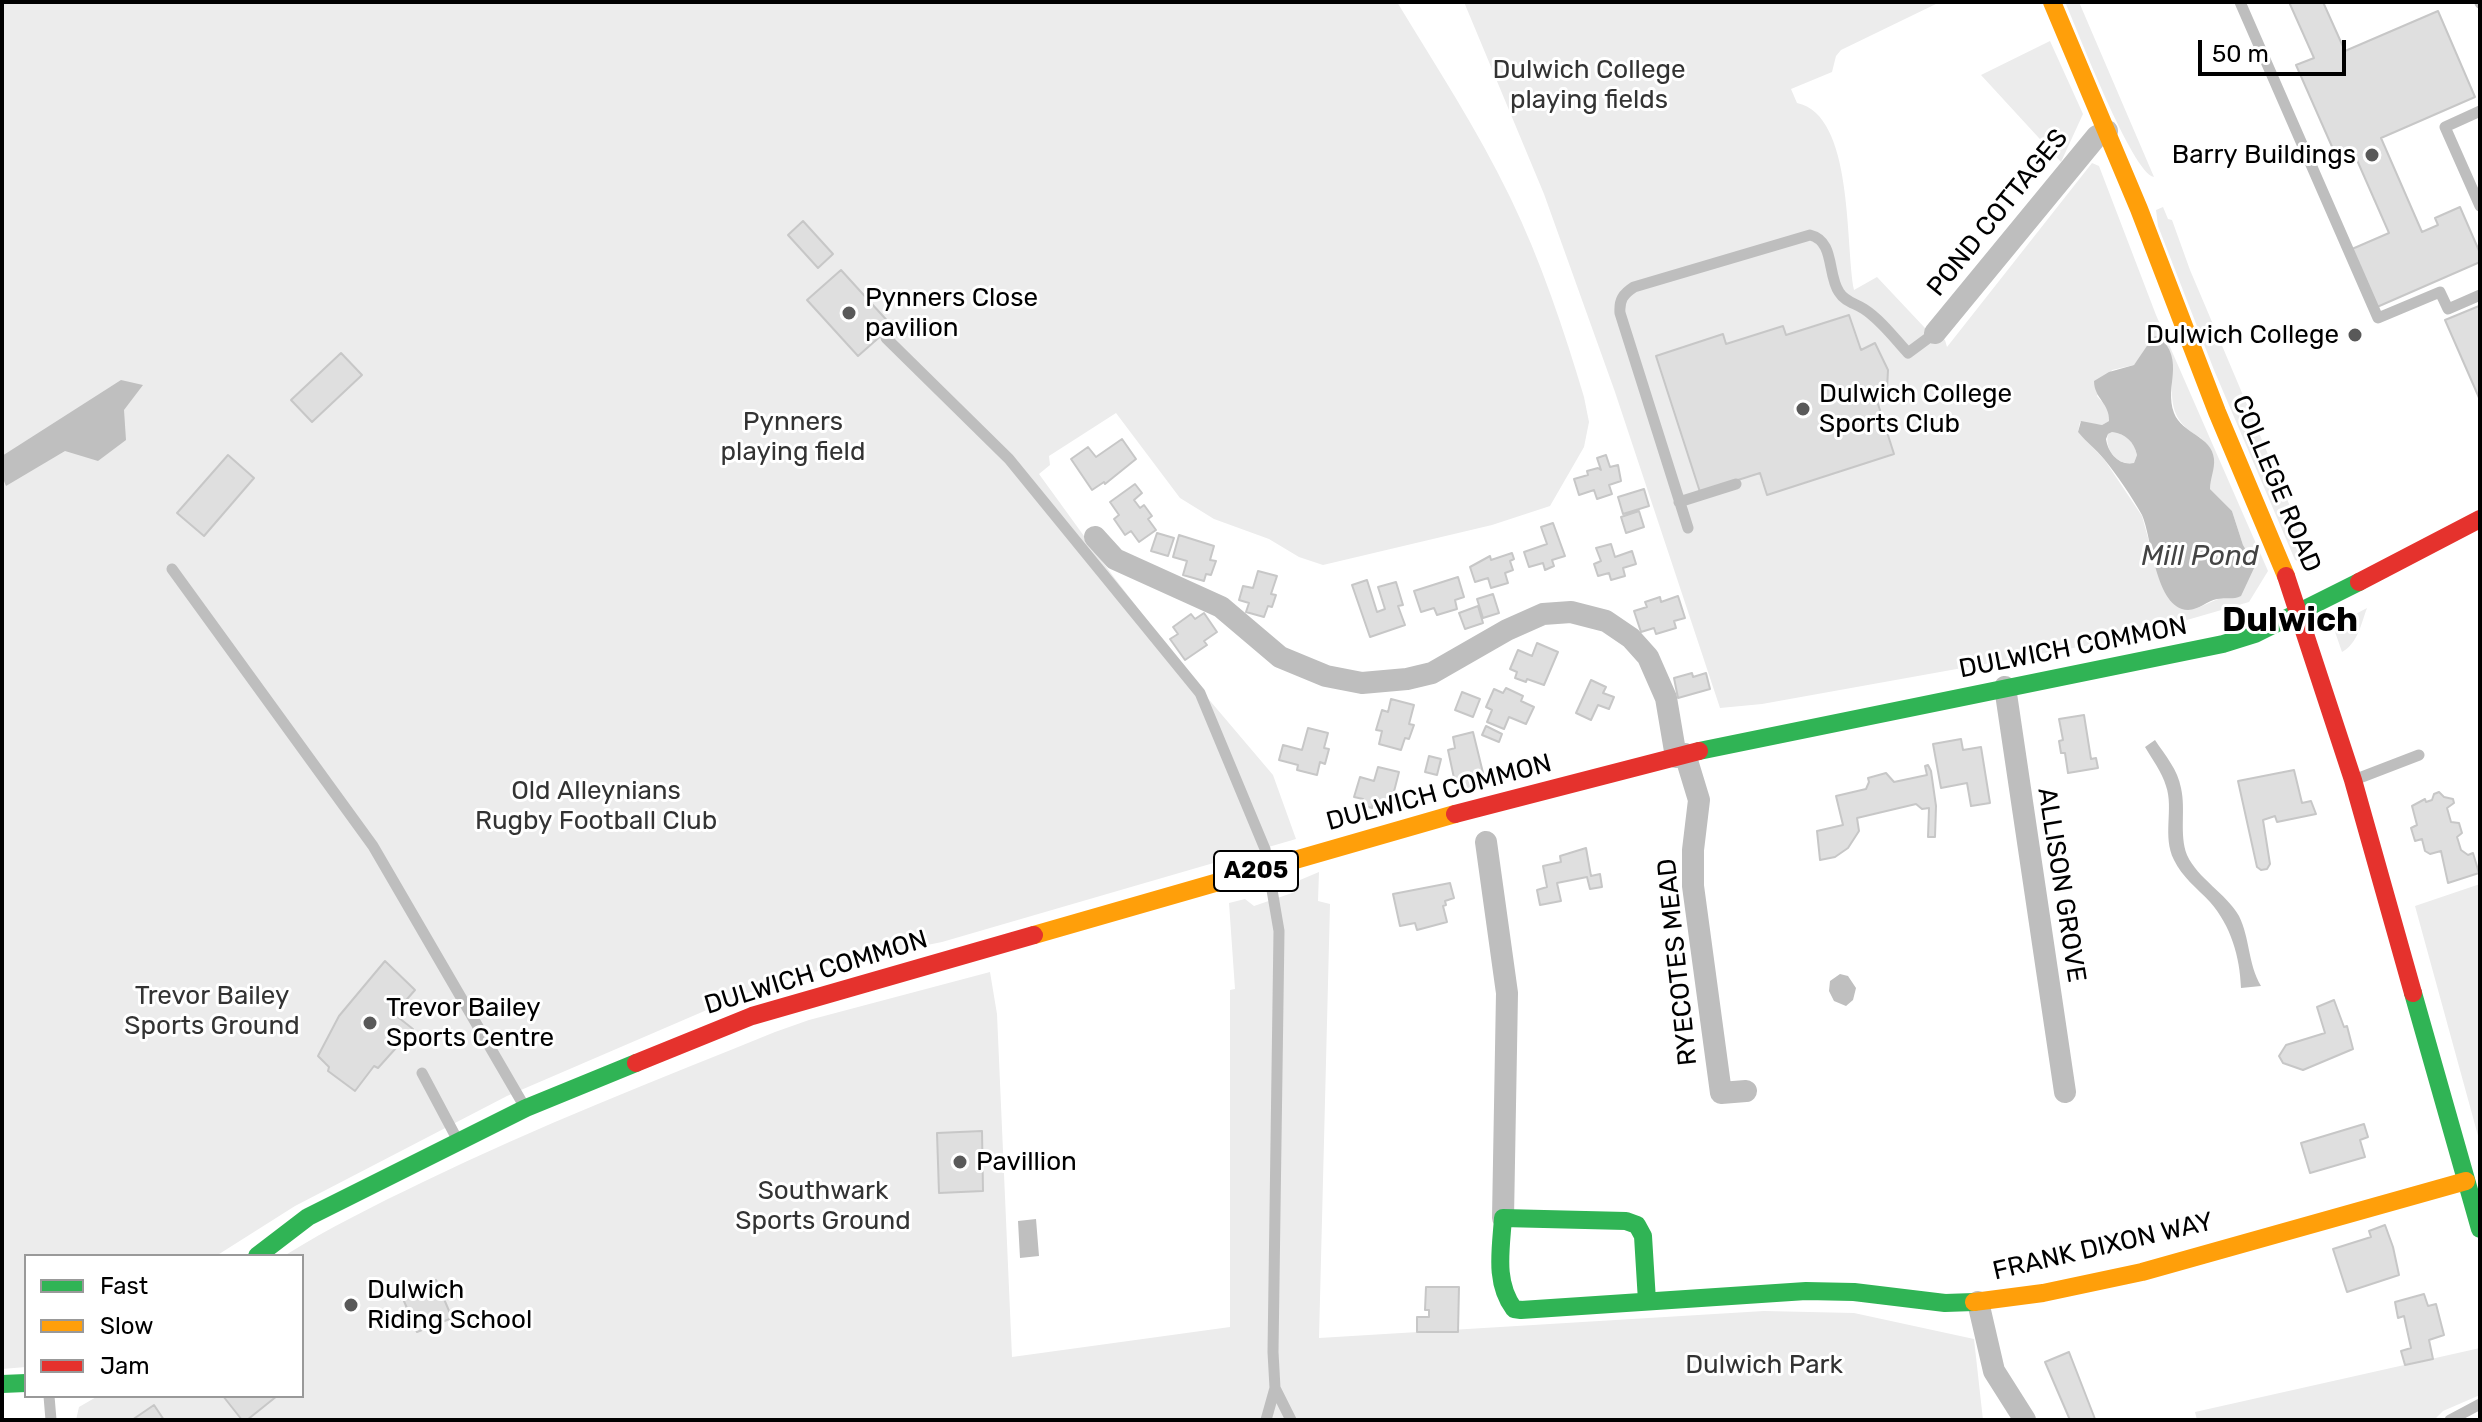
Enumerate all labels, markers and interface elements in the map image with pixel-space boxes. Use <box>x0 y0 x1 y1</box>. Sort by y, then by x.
scale bar <box>2202 24 2350 74</box>
text: 50 m <box>2212 40 2269 68</box>
park label: Dulwich College playing fields <box>1492 54 1686 116</box>
street label: POND COTTAGES <box>1921 123 2075 303</box>
place label: Barry Buildings <box>2172 139 2356 171</box>
marker: Barry Buildings <box>2363 146 2381 164</box>
place label: Pynners Close pavilion <box>865 282 1038 344</box>
marker: Pynners Close pavilion <box>840 304 858 322</box>
place label: Dulwich College <box>2146 319 2339 351</box>
marker: Dulwich College <box>2346 326 2364 344</box>
place label: Dulwich College Sports Club <box>1819 378 2012 440</box>
street label: COLLEGE ROAD <box>2225 391 2327 577</box>
marker: Dulwich College Sports Club <box>1794 400 1812 418</box>
park label: Pynners playing field <box>721 406 865 468</box>
water label: Mill Pond <box>2141 540 2259 574</box>
district label: Dulwich <box>2222 601 2358 641</box>
street label: DULWICH COMMON <box>1956 611 2190 685</box>
street label: DULWICH COMMON <box>1323 748 1555 838</box>
park label: Old Alleynians Rugby Football Club <box>475 775 717 836</box>
street label: ALLISON GROVE <box>2030 785 2092 985</box>
road number: A205 <box>1214 851 1298 891</box>
street label: RYECOTES MEAD <box>1652 857 1704 1067</box>
street label: DULWICH COMMON <box>701 924 931 1022</box>
park label: Trevor Bailey Sports Ground <box>124 980 300 1042</box>
place label: Trevor Bailey Sports Centre <box>386 992 554 1054</box>
marker: Trevor Bailey Sports Centre <box>361 1014 379 1032</box>
place label: Pavillion <box>976 1146 1077 1178</box>
marker: Pavillion <box>951 1153 969 1171</box>
park label: Southwark Sports Ground <box>735 1175 911 1236</box>
street label: FRANK DIXON WAY <box>1990 1206 2216 1288</box>
legend <box>24 1254 304 1398</box>
text: Fast <box>100 1272 148 1300</box>
place label: Dulwich Riding School <box>367 1274 532 1336</box>
marker: Dulwich Riding School <box>342 1296 360 1314</box>
text: Slow <box>100 1312 153 1340</box>
park label: Dulwich Park <box>1685 1349 1843 1381</box>
text: Jam <box>100 1352 150 1380</box>

